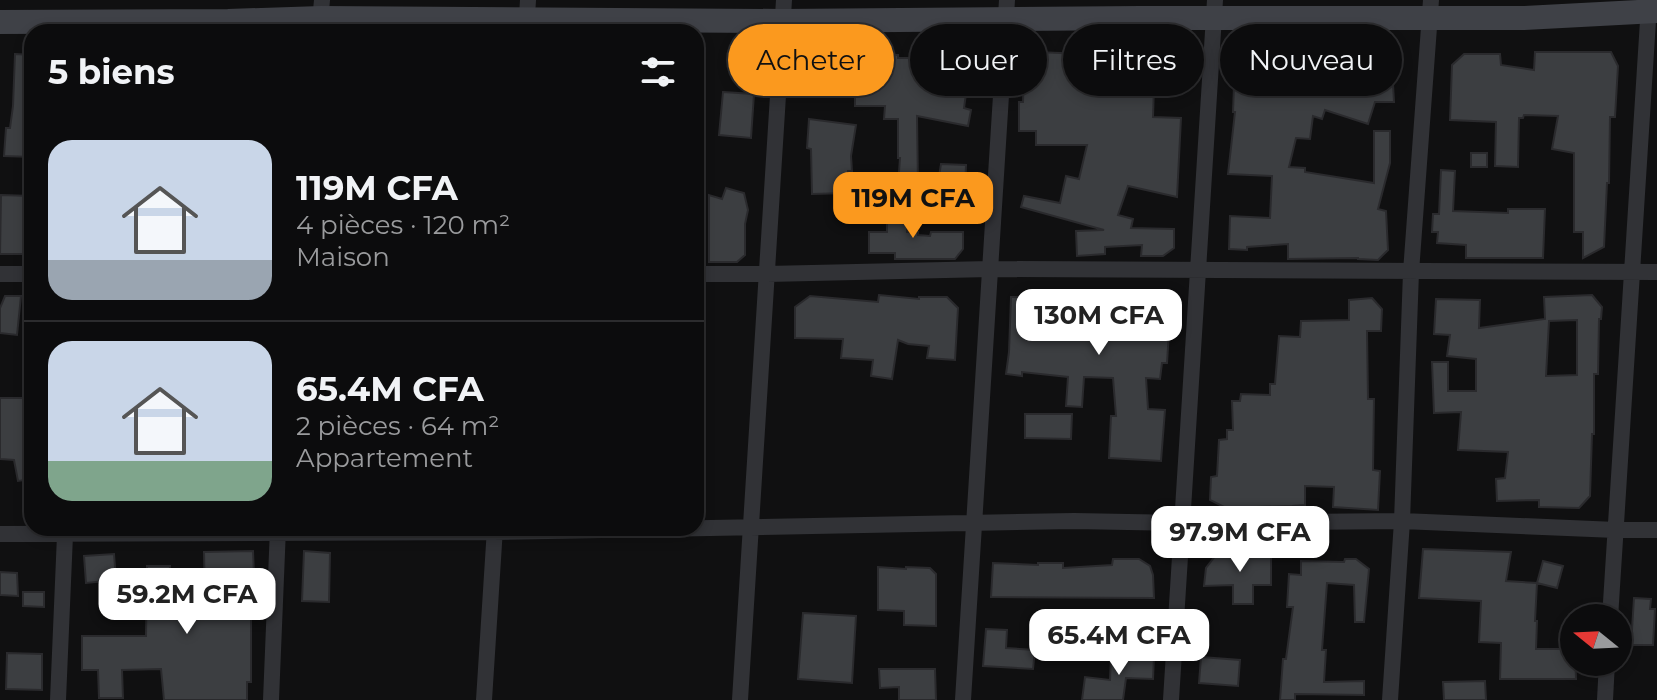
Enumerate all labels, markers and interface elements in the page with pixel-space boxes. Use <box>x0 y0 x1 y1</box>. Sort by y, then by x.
chip: Acheter <box>728 24 894 96</box>
chip: Louer <box>910 24 1047 96</box>
chip: Filtres <box>1063 24 1204 96</box>
chip: Nouveau <box>1220 24 1402 96</box>
icon: filters <box>636 50 680 94</box>
text: 5 biens <box>48 51 175 93</box>
text: 119M CFA <box>296 167 458 209</box>
icon: home <box>112 172 208 268</box>
pin: 119M CFA <box>830 172 996 240</box>
text: 119M CFA <box>851 182 975 214</box>
text: 4 pièces · 120 m² <box>296 209 510 241</box>
text: Maison <box>296 241 390 273</box>
pin: 130M CFA <box>1016 289 1182 357</box>
text: 130M CFA <box>1034 299 1164 331</box>
text: 65.4M CFA <box>296 368 484 410</box>
icon: home <box>112 373 208 469</box>
text: 2 pièces · 64 m² <box>296 410 499 442</box>
text: Appartement <box>296 442 473 474</box>
pin: 97.9M CFA <box>1148 506 1332 574</box>
text: 97.9M CFA <box>1169 516 1311 548</box>
pin: 59.2M CFA <box>95 568 279 636</box>
text: 59.2M CFA <box>117 578 257 610</box>
north arrow <box>1560 604 1632 676</box>
map controls <box>1560 604 1632 676</box>
pin: 65.4M CFA <box>1027 609 1211 677</box>
text: 65.4M CFA <box>1047 619 1191 651</box>

